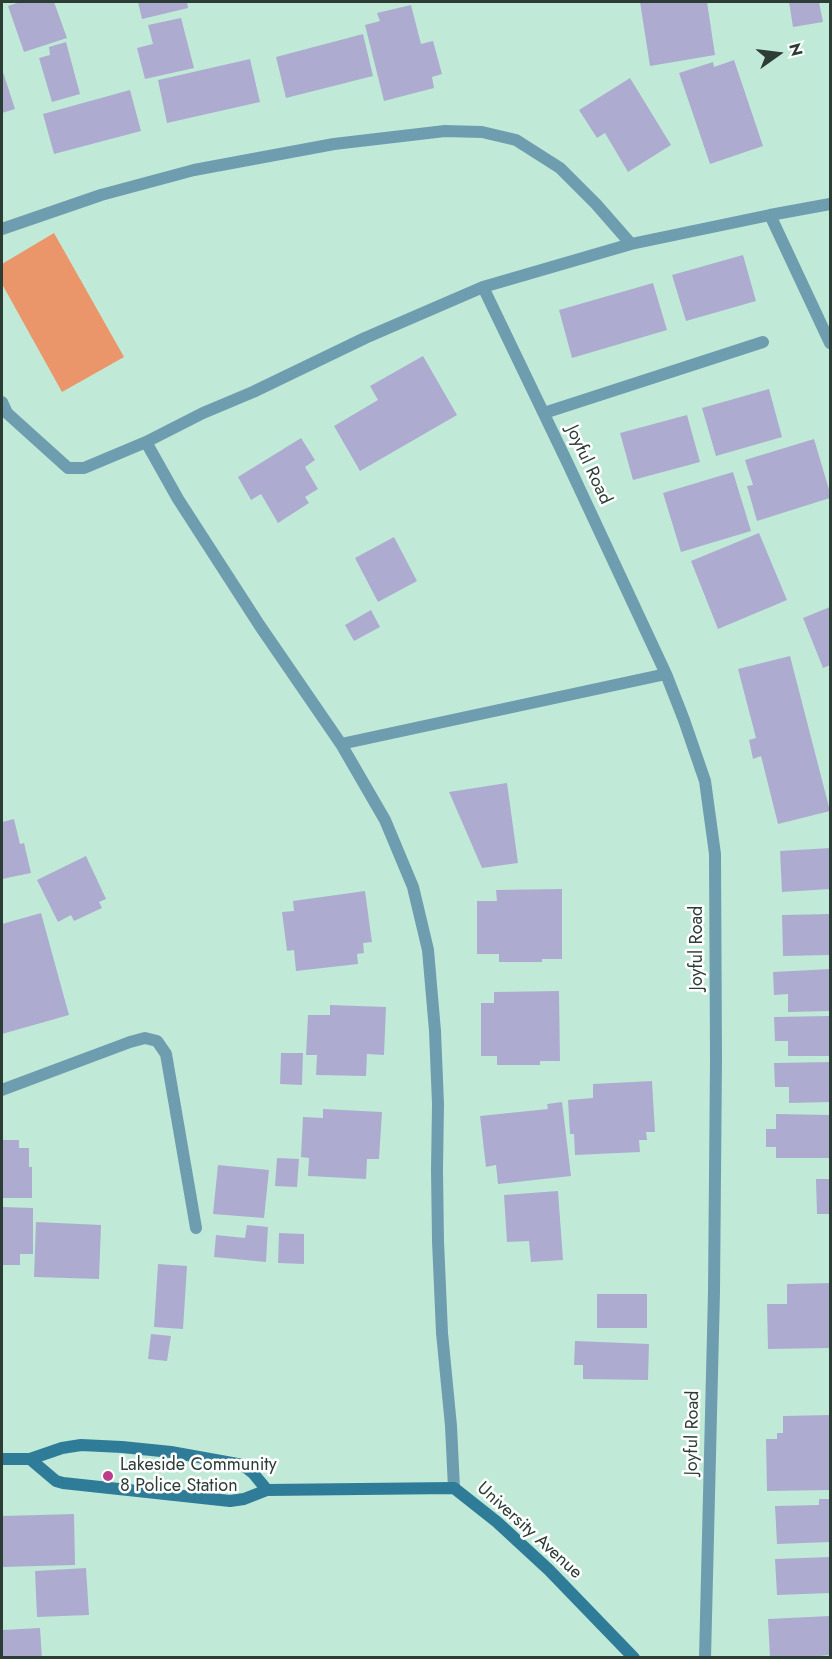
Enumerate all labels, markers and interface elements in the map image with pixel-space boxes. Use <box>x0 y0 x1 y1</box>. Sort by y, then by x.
north arrow <box>748 24 808 84</box>
text: N <box>783 41 809 58</box>
street label: Joyful Road <box>560 422 616 508</box>
street label: Joyful Road <box>687 906 709 990</box>
street label: Joyful Road <box>681 1390 705 1476</box>
place label: Lakeside Community 8 Police Station <box>120 1455 277 1498</box>
marker: Lakeside Community 8 Police Station <box>101 1469 115 1483</box>
street label: University Avenue <box>472 1478 586 1584</box>

